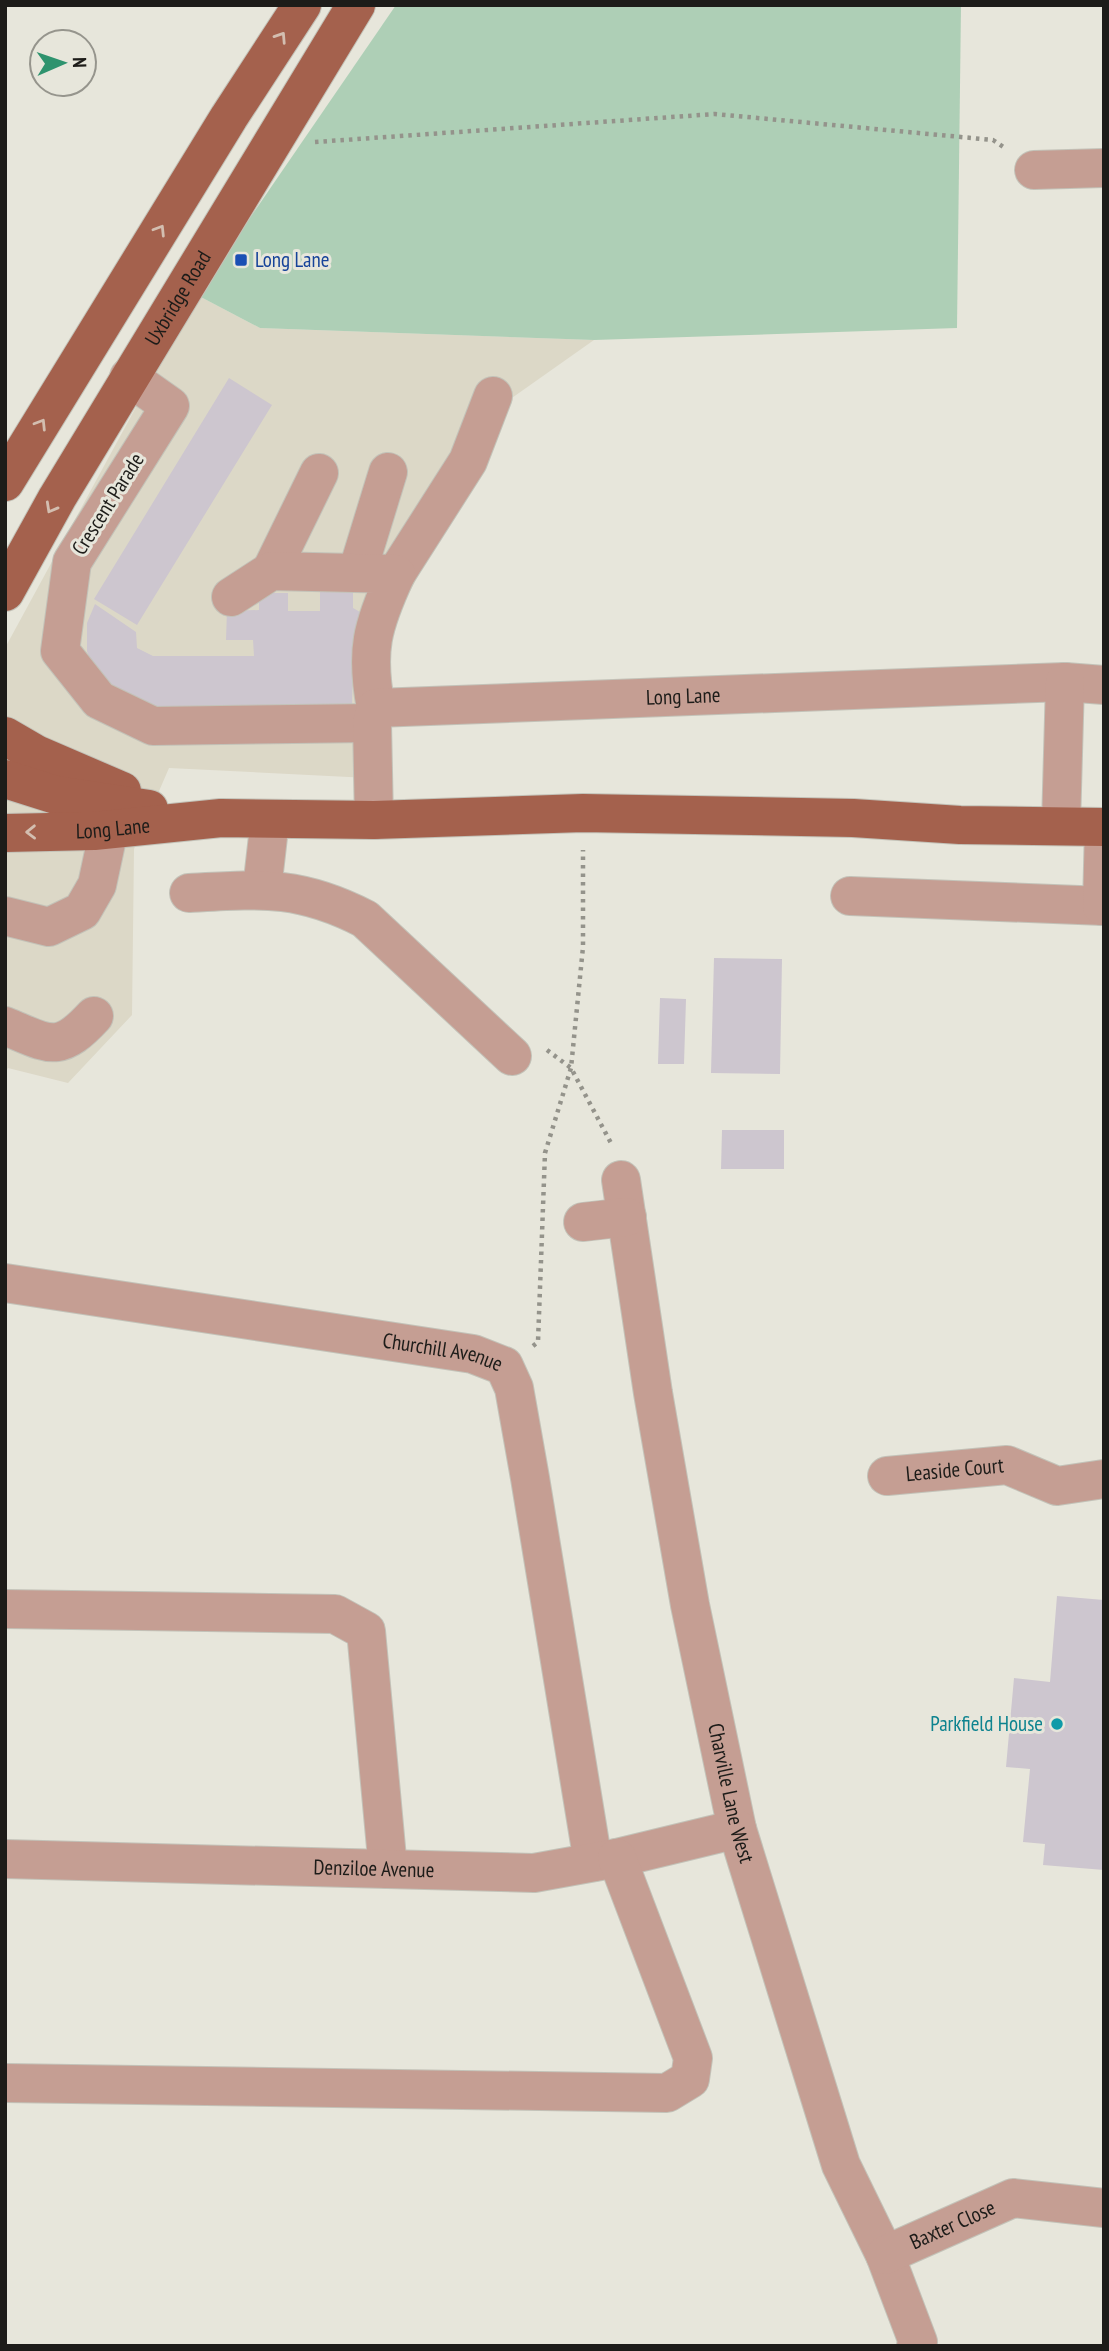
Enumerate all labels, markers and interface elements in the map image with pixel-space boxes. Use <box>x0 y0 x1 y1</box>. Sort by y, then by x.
north arrow <box>28 28 98 98</box>
one-way arrow <box>273 32 286 45</box>
text: N <box>68 57 92 68</box>
one-way arrow <box>152 224 165 237</box>
street label: Uxbridge Road <box>139 246 217 350</box>
place label: Long Lane <box>255 246 329 273</box>
marker: Long Lane <box>233 252 249 268</box>
one-way arrow <box>33 418 46 431</box>
street label: Crescent Parade <box>66 448 150 560</box>
one-way arrow <box>46 501 59 513</box>
street label: Long Lane <box>646 681 721 711</box>
street label: Long Lane <box>75 811 151 844</box>
one-way arrow <box>25 824 35 840</box>
street label: Churchill Avenue <box>381 1326 507 1377</box>
street label: Leaside Court <box>905 1451 1005 1487</box>
place label: Parkfield House <box>930 1710 1043 1737</box>
marker: Parkfield House <box>1049 1716 1065 1732</box>
street label: Charville Lane West <box>702 1721 761 1866</box>
street label: Denziloe Avenue <box>313 1853 435 1883</box>
street label: Baxter Close <box>905 2194 999 2255</box>

